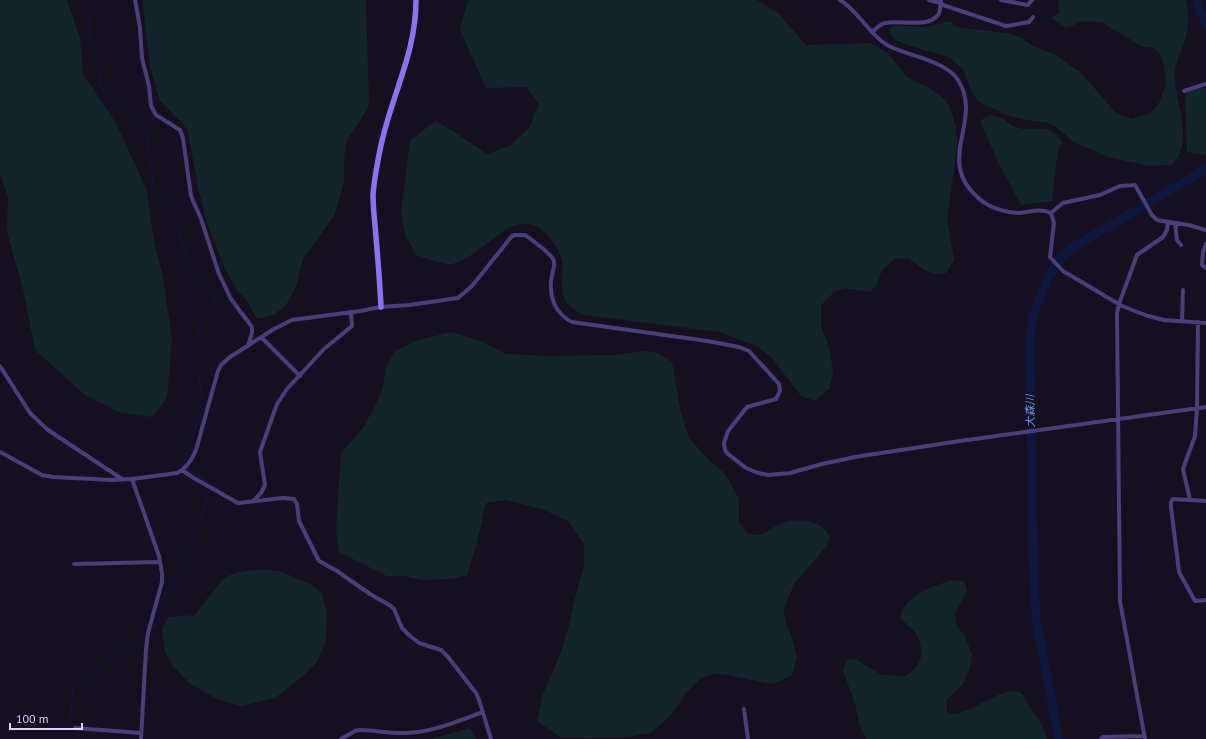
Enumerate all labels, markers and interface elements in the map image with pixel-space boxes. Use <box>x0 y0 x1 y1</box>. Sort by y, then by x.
water label: 大森川 <box>1023 393 1037 428</box>
scale bar <box>10 705 82 731</box>
text: 100 m <box>16 711 49 726</box>

